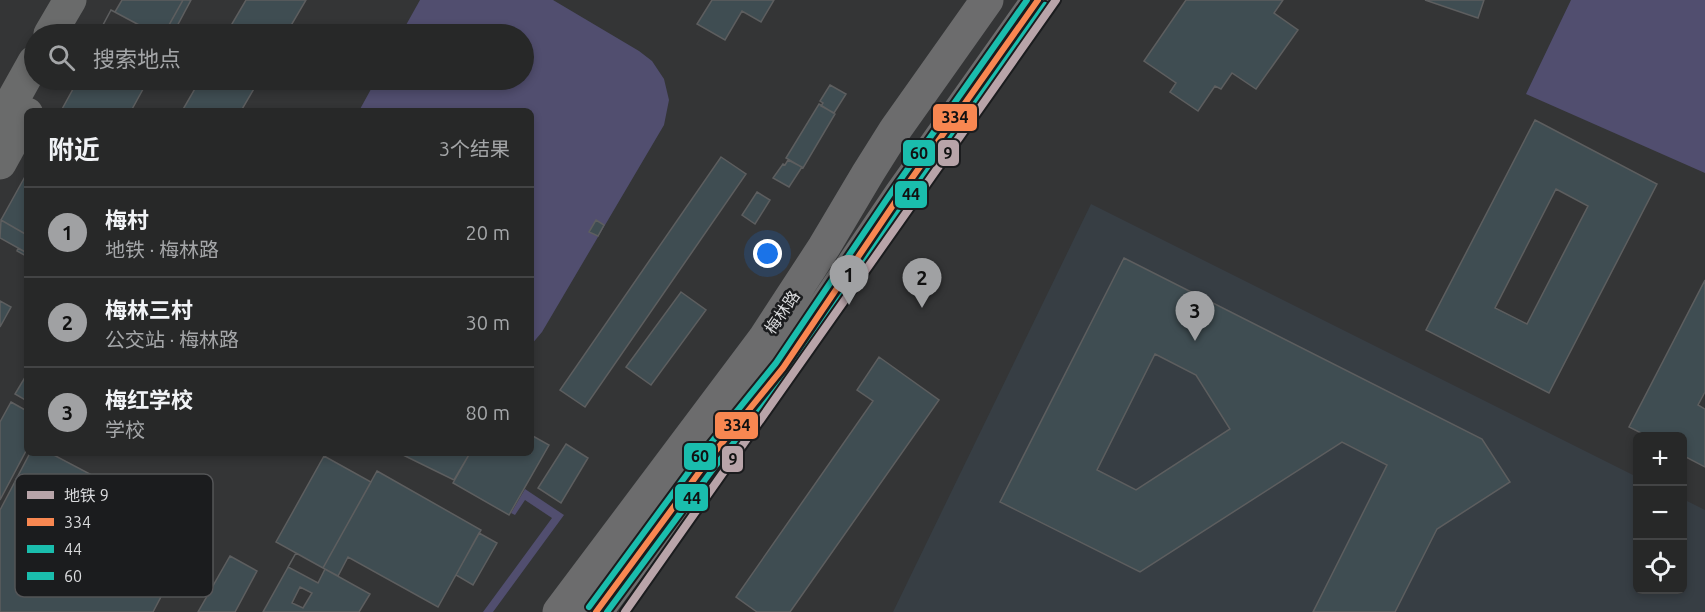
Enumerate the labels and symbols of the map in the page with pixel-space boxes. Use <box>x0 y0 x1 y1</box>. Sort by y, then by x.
line badge: 334 <box>932 103 978 132</box>
text: 334 <box>941 108 969 126</box>
line badge: 60 <box>902 139 936 167</box>
line badge: 9 <box>937 139 960 167</box>
text: 60 <box>910 144 928 162</box>
text: 9 <box>943 144 953 162</box>
line badge: 44 <box>894 180 928 209</box>
text: 44 <box>902 185 920 203</box>
your location <box>753 239 782 268</box>
pin: 1 <box>830 256 868 305</box>
pin: 2 <box>902 258 942 308</box>
street label: 梅林路 <box>761 287 803 337</box>
pin: 3 <box>1176 292 1214 341</box>
line badge: 334 <box>714 411 759 440</box>
text: 334 <box>723 416 751 434</box>
line badge: 60 <box>683 442 717 471</box>
line badge: 9 <box>721 445 744 473</box>
text: 60 <box>691 447 709 465</box>
text: 9 <box>728 450 738 468</box>
legend <box>15 474 213 597</box>
line badge: 44 <box>674 483 709 512</box>
text: 地铁 9 <box>64 486 109 504</box>
text: 44 <box>683 489 701 507</box>
text: 334 <box>64 513 91 531</box>
text: 44 <box>64 540 82 558</box>
text: 60 <box>64 567 82 585</box>

